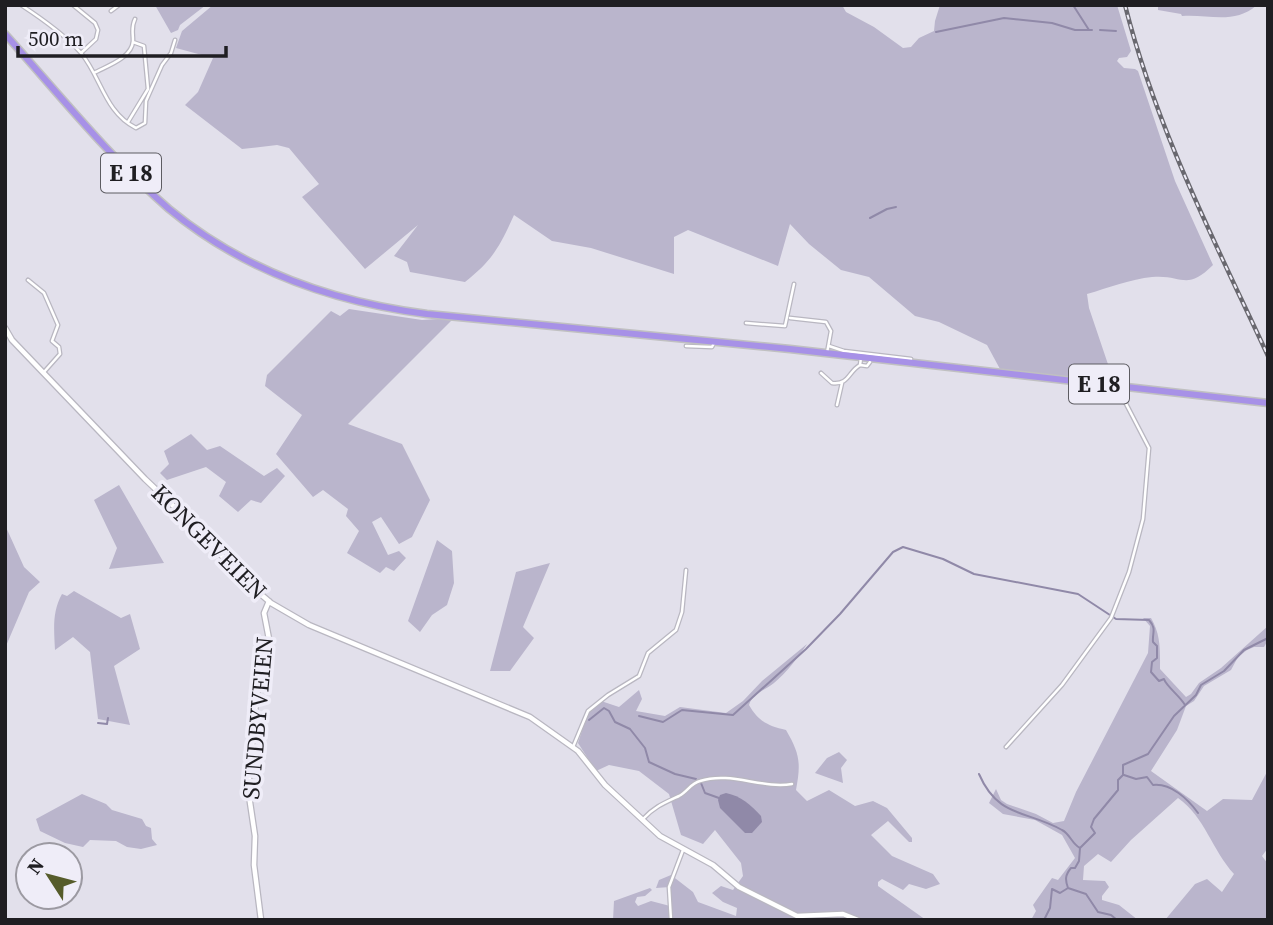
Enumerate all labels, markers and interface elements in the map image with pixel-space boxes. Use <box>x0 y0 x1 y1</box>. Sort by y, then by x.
scale bar <box>18 14 226 58</box>
text: 500 m <box>28 24 83 53</box>
road number: E 18 <box>101 154 161 192</box>
road number: E 18 <box>1069 364 1129 404</box>
street label: KONGEVEIEN <box>144 477 274 607</box>
street label: SUNDBYVEIEN <box>234 635 281 801</box>
north arrow <box>14 841 84 911</box>
text: N <box>21 853 50 879</box>

